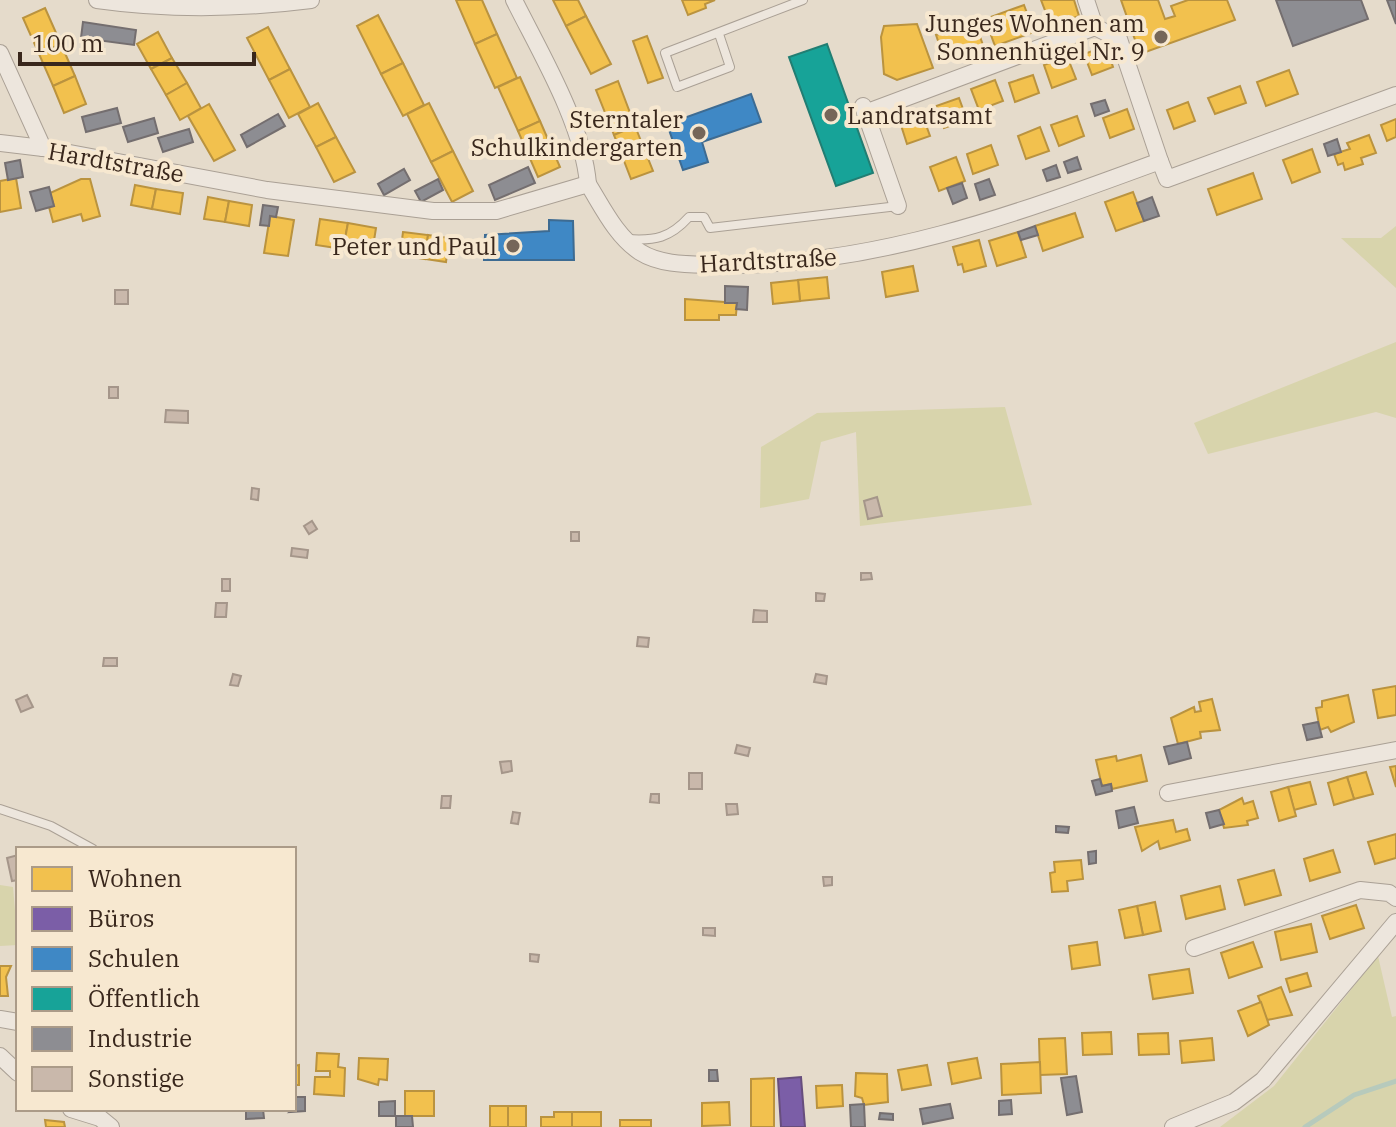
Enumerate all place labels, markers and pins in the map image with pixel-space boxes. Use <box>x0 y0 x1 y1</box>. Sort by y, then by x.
place label: Junges Wohnen am Sonnenhügel Nr. 9 <box>925 7 1145 67</box>
marker: Junges Wohnen am Sonnenhügel Nr. 9 <box>1152 28 1170 46</box>
place label: Landratsamt <box>847 99 992 131</box>
place label: Sterntaler Schulkindergarten <box>471 103 683 163</box>
marker: Landratsamt <box>822 106 840 124</box>
marker: Sterntaler Schulkindergarten <box>690 124 708 142</box>
place label: Peter und Paul <box>332 230 497 262</box>
marker: Peter und Paul <box>504 237 522 255</box>

